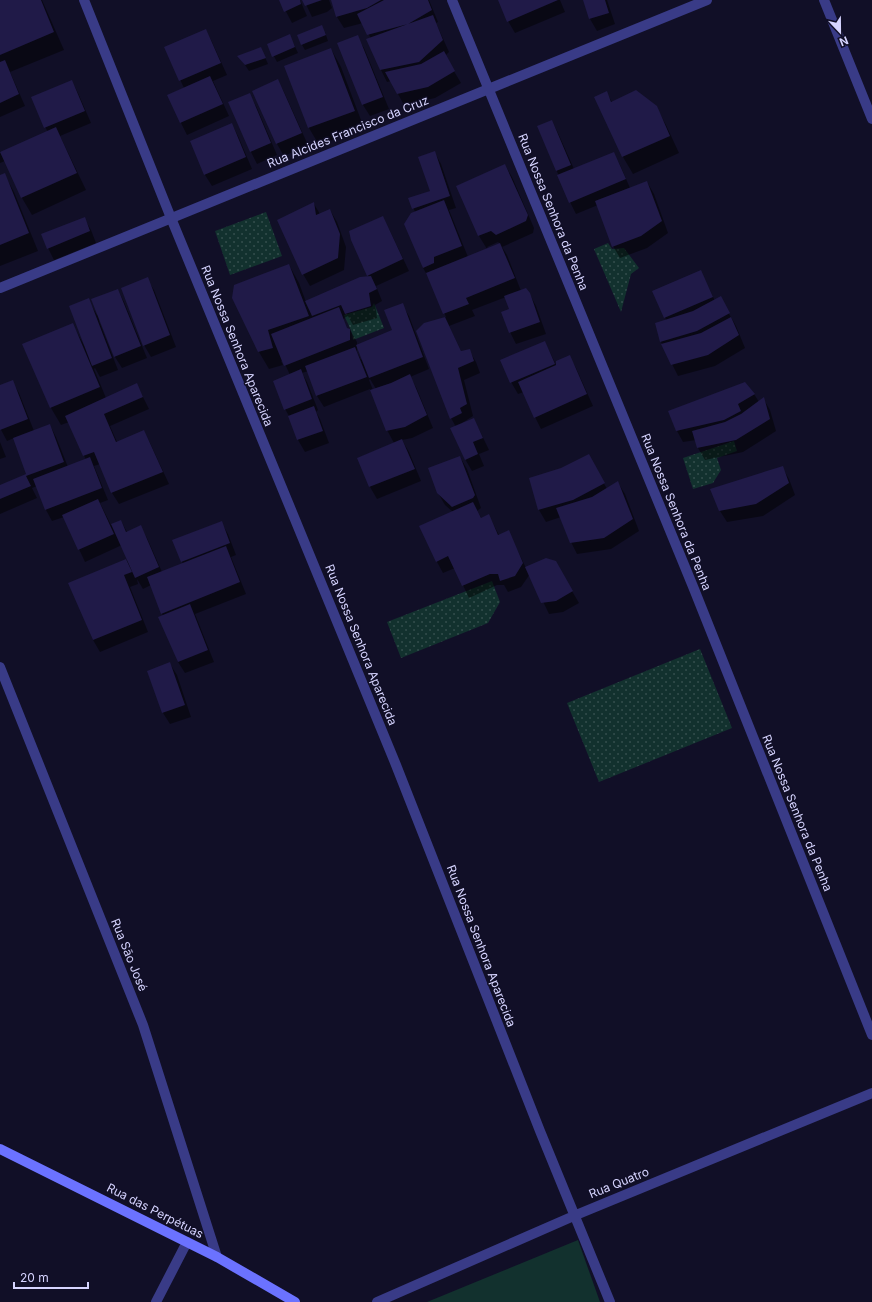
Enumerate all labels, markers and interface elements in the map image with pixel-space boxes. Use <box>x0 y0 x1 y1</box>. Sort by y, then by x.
north arrow <box>820 12 860 52</box>
text: N <box>837 33 850 49</box>
street label: Rua Alcides Francisco da Cruz <box>265 92 431 171</box>
street label: Rua Nossa Senhora da Penha <box>515 131 592 292</box>
street label: Rua Nossa Senhora Aparecida <box>198 263 277 429</box>
street label: Rua Nossa Senhora da Penha <box>638 431 715 592</box>
street label: Rua Nossa Senhora Aparecida <box>322 562 401 728</box>
street label: Rua Nossa Senhora da Penha <box>759 732 836 893</box>
street label: Rua Nossa Senhora Aparecida <box>444 863 519 1029</box>
street label: Rua São José <box>108 916 151 993</box>
street label: Rua Quatro <box>587 1164 651 1201</box>
street label: Rua das Perpétuas <box>104 1180 206 1241</box>
scale bar <box>14 1264 88 1290</box>
text: 20 m <box>20 1270 49 1285</box>

